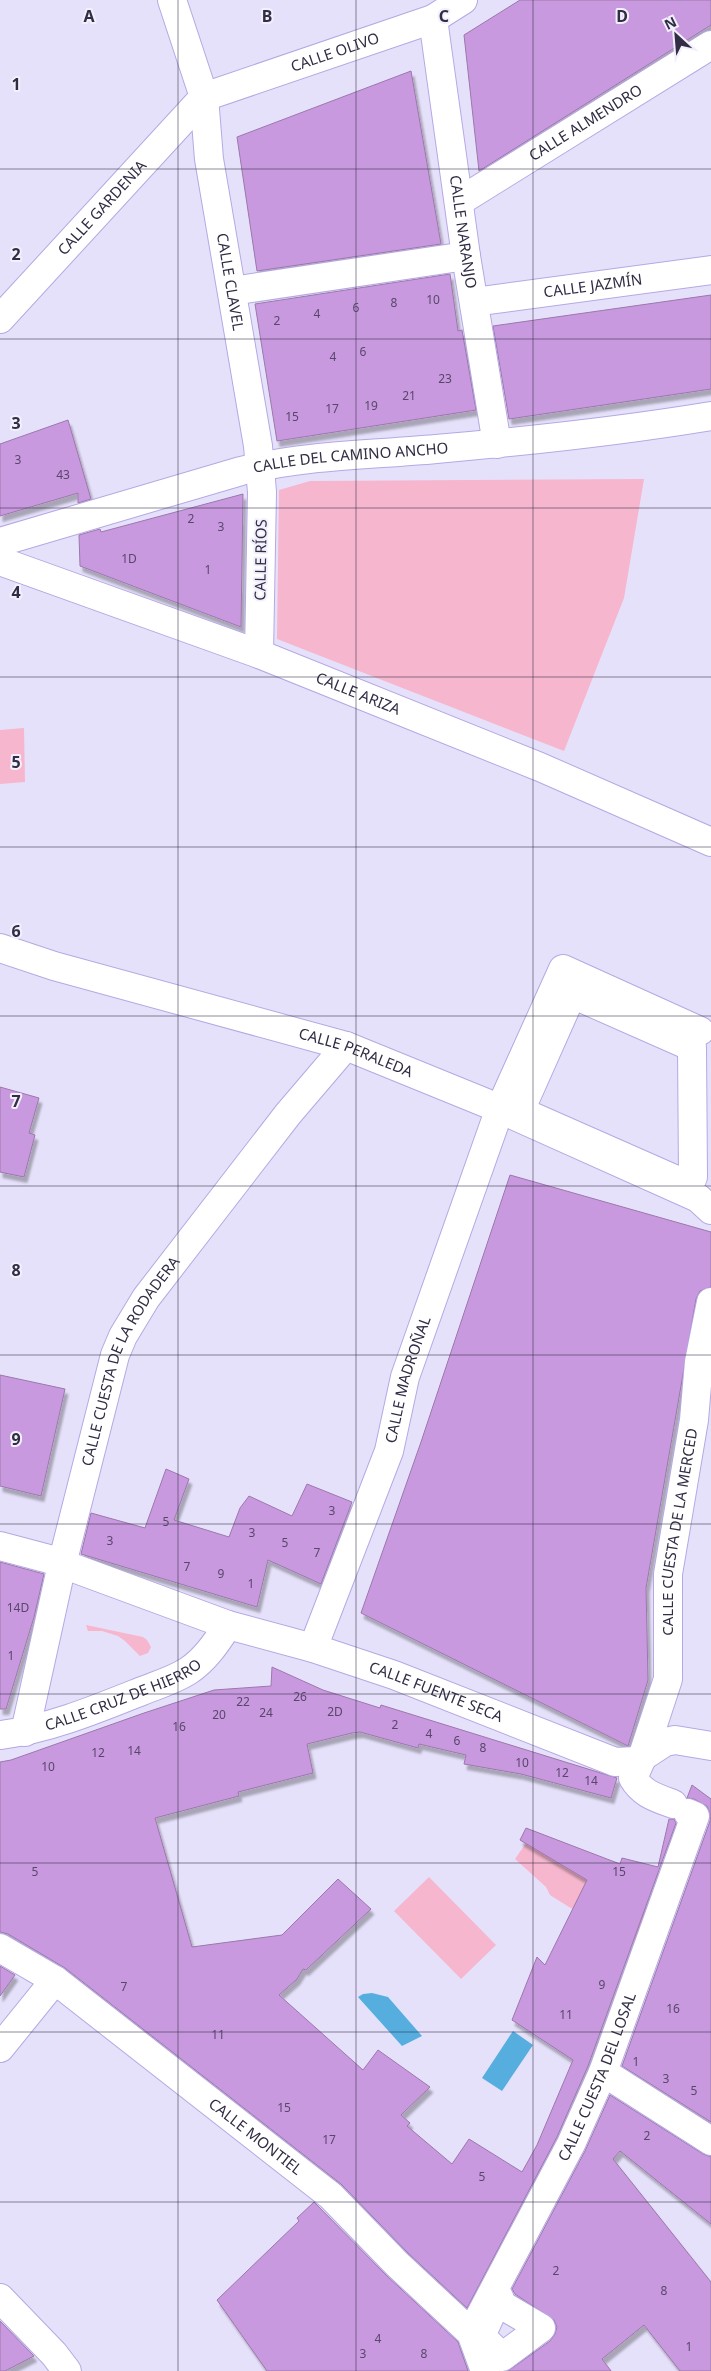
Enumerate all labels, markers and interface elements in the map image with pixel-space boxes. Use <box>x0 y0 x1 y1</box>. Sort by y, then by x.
text: A <box>83 5 95 27</box>
text: B <box>262 5 272 27</box>
text: C <box>439 5 449 27</box>
text: D <box>616 5 628 27</box>
north arrow <box>651 10 701 60</box>
text: N <box>661 12 679 34</box>
street label: CALLE OLIVO <box>288 27 382 76</box>
text: 1 <box>11 73 21 95</box>
street label: CALLE ALMENDRO <box>525 79 646 165</box>
street label: CALLE GARDENIA <box>53 155 150 259</box>
street label: CALLE NARANJO <box>446 174 482 290</box>
street label: CALLE CLAVEL <box>213 231 249 332</box>
text: 2 <box>11 243 21 265</box>
street label: CALLE JAZMÍN <box>542 268 643 302</box>
house number: 10 <box>426 291 440 308</box>
house number: 8 <box>391 294 398 311</box>
house number: 6 <box>353 299 360 316</box>
house number: 4 <box>314 305 321 322</box>
house number: 2 <box>274 312 281 329</box>
house number: 6 <box>360 343 367 360</box>
house number: 4 <box>330 348 337 365</box>
house number: 23 <box>438 370 452 387</box>
house number: 21 <box>402 387 416 404</box>
house number: 19 <box>364 397 378 414</box>
house number: 17 <box>325 400 339 417</box>
house number: 15 <box>285 408 299 425</box>
text: 3 <box>11 412 21 434</box>
street label: CALLE DEL CAMINO ANCHO <box>251 437 449 477</box>
house number: 3 <box>15 451 22 468</box>
house number: 43 <box>56 466 70 483</box>
house number: 2 <box>188 510 195 527</box>
house number: 3 <box>218 518 225 535</box>
street label: CALLE RÍOS <box>249 519 271 601</box>
house number: 1D <box>121 550 137 567</box>
house number: 1 <box>205 561 211 578</box>
text: 4 <box>11 581 21 603</box>
street label: CALLE ARIZA <box>313 667 404 719</box>
text: 5 <box>11 751 21 773</box>
text: 6 <box>11 920 21 942</box>
street label: CALLE PERALEDA <box>297 1023 417 1081</box>
text: 7 <box>11 1090 21 1112</box>
street label: CALLE CUESTA DE LA RODADERA <box>76 1251 184 1468</box>
text: 8 <box>11 1259 21 1281</box>
street label: CALLE MADROÑAL <box>380 1313 435 1445</box>
street label: CALLE CUESTA DE LA MERCED <box>656 1426 701 1636</box>
text: 9 <box>11 1428 21 1450</box>
house number: 3 <box>329 1502 336 1519</box>
house number: 5 <box>163 1513 170 1530</box>
house number: 3 <box>249 1524 256 1541</box>
house number: 3 <box>107 1532 114 1549</box>
house number: 5 <box>282 1534 289 1551</box>
house number: 7 <box>314 1544 321 1561</box>
house number: 7 <box>184 1558 191 1575</box>
house number: 9 <box>218 1565 225 1582</box>
house number: 1 <box>248 1575 254 1592</box>
house number: 14D <box>7 1599 29 1616</box>
house number: 1 <box>8 1647 14 1664</box>
street label: CALLE CRUZ DE HIERRO <box>42 1654 205 1735</box>
street label: CALLE FUENTE SECA <box>367 1656 506 1726</box>
house number: 26 <box>293 1688 307 1705</box>
house number: 22 <box>236 1693 250 1710</box>
house number: 2D <box>327 1703 343 1720</box>
house number: 24 <box>259 1704 273 1721</box>
house number: 20 <box>212 1706 226 1723</box>
house number: 2 <box>392 1716 399 1733</box>
house number: 16 <box>172 1718 186 1735</box>
house number: 4 <box>426 1725 433 1742</box>
house number: 6 <box>454 1732 461 1749</box>
house number: 8 <box>480 1739 487 1756</box>
house number: 14 <box>127 1742 141 1759</box>
house number: 12 <box>91 1744 105 1761</box>
house number: 10 <box>515 1754 529 1771</box>
house number: 10 <box>41 1758 55 1775</box>
house number: 12 <box>555 1764 569 1781</box>
house number: 14 <box>584 1772 598 1789</box>
house number: 5 <box>32 1863 39 1880</box>
house number: 15 <box>612 1863 626 1880</box>
house number: 9 <box>599 1976 606 1993</box>
house number: 7 <box>121 1978 128 1995</box>
street label: CALLE CUESTA DEL LOSAL <box>553 1989 640 2164</box>
house number: 16 <box>666 2000 680 2017</box>
house number: 11 <box>559 2006 573 2023</box>
house number: 11 <box>211 2026 225 2043</box>
house number: 1 <box>633 2053 639 2070</box>
house number: 3 <box>663 2070 670 2087</box>
house number: 5 <box>691 2082 698 2099</box>
street label: CALLE MONTIEL <box>205 2093 307 2179</box>
house number: 15 <box>277 2099 291 2116</box>
house number: 2 <box>644 2127 651 2144</box>
house number: 17 <box>322 2131 336 2148</box>
house number: 5 <box>479 2168 486 2185</box>
house number: 2 <box>553 2262 560 2279</box>
house number: 8 <box>661 2282 668 2299</box>
house number: 4 <box>375 2330 382 2347</box>
house number: 1 <box>686 2338 692 2355</box>
house number: 3 <box>360 2345 367 2362</box>
house number: 8 <box>421 2345 428 2362</box>

